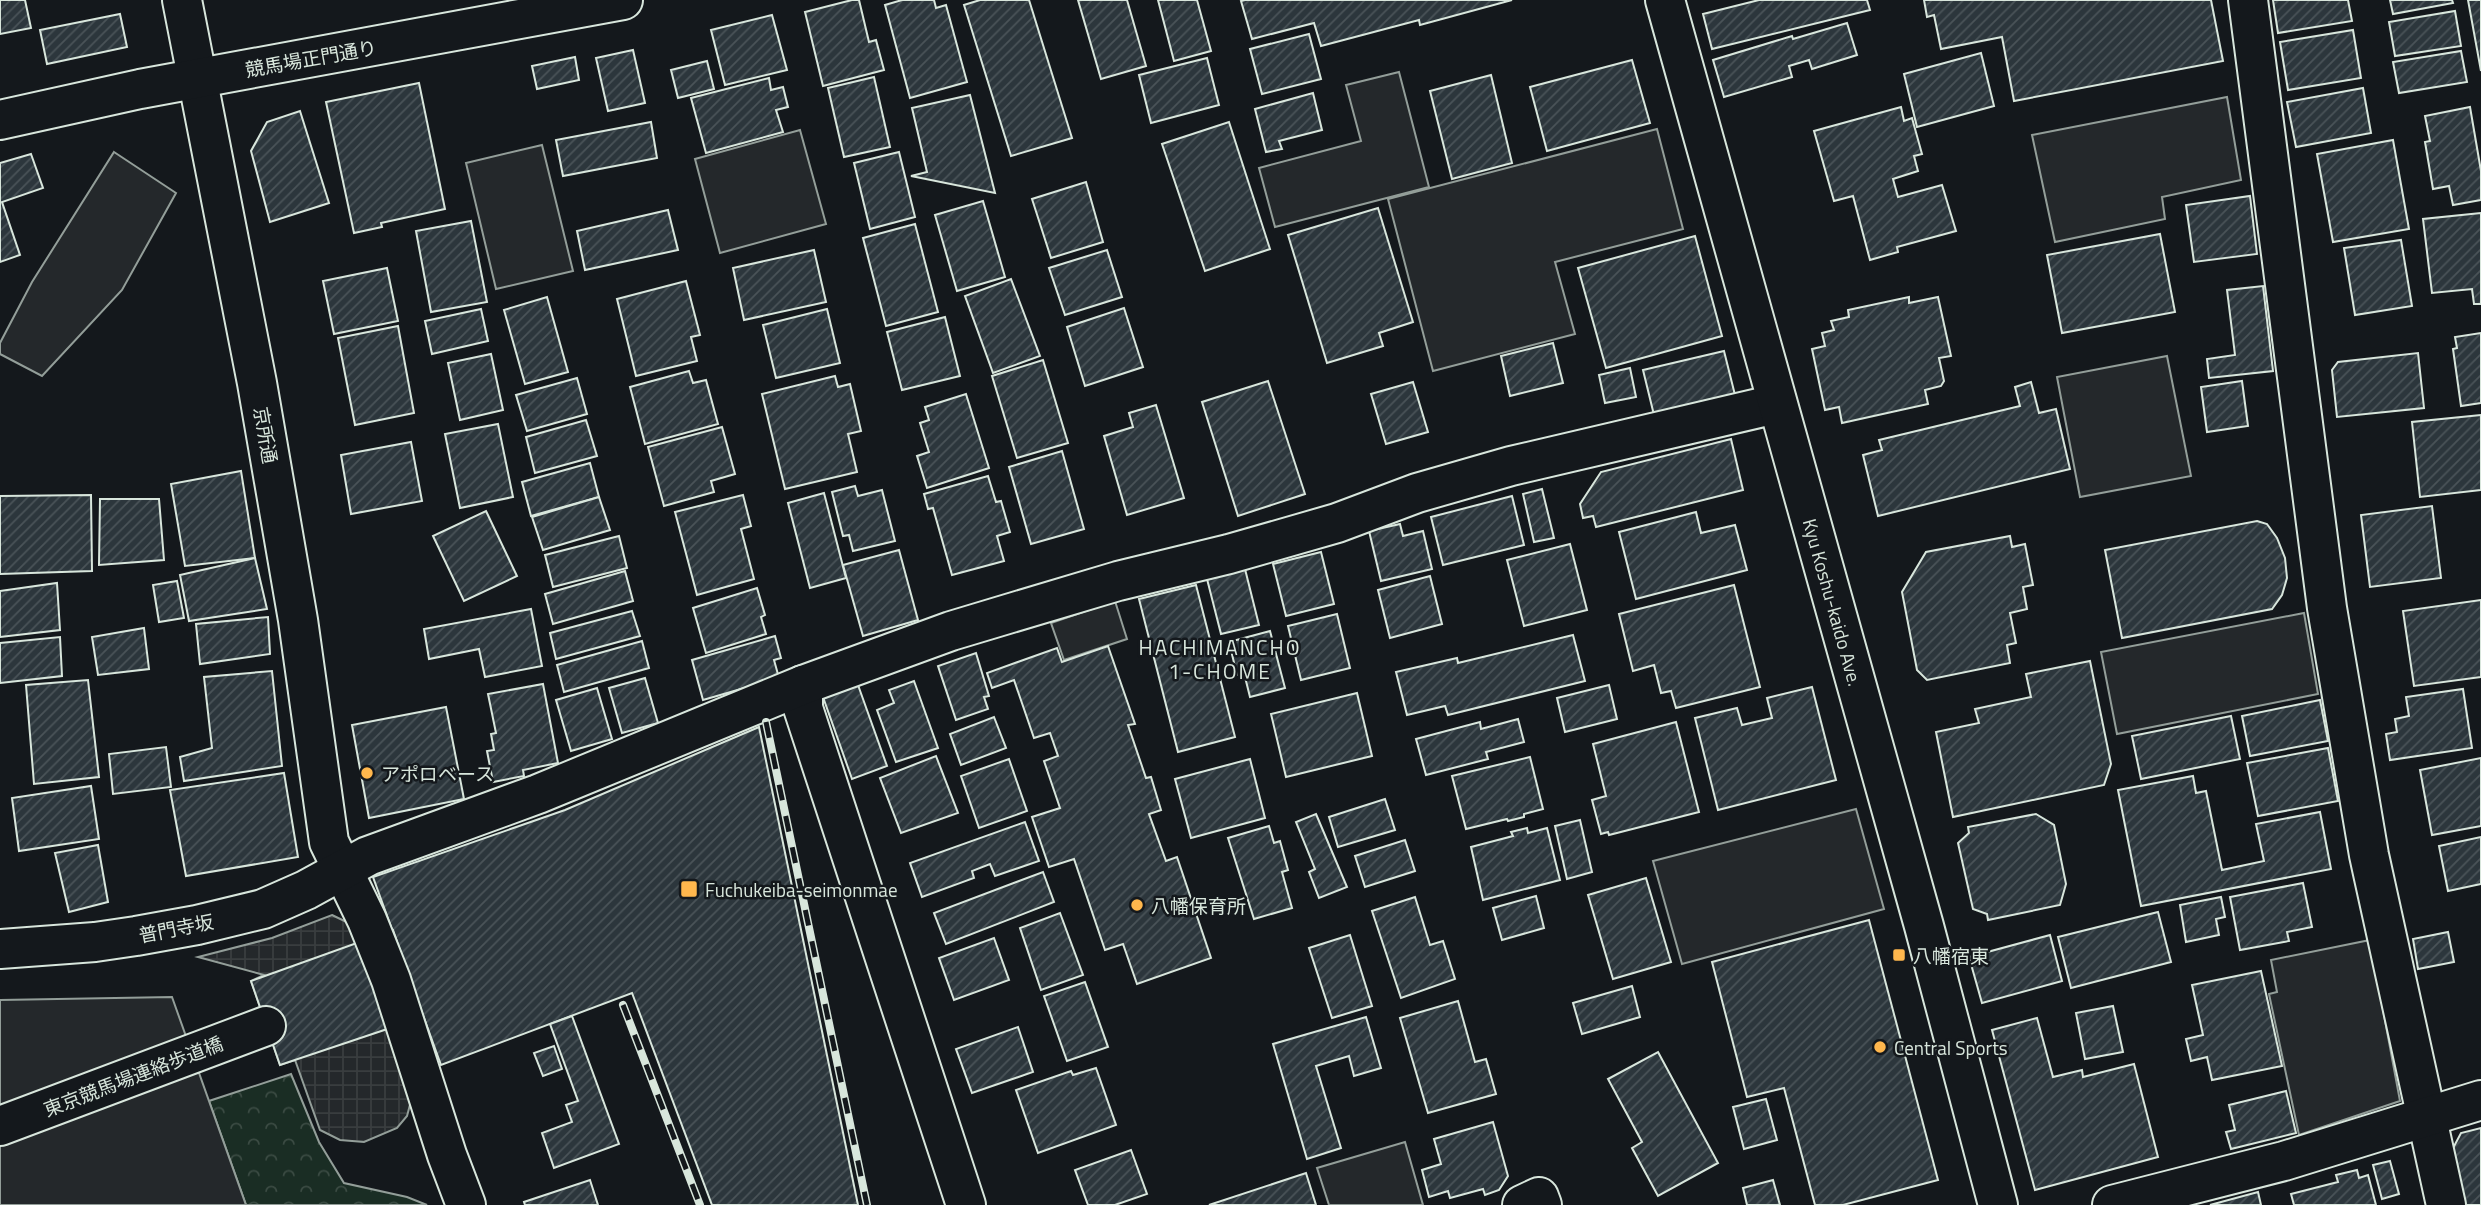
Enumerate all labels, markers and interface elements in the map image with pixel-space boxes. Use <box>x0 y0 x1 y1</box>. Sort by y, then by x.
street label: 競馬場正門通り <box>243 32 379 84</box>
street label: 京所通 <box>247 404 285 466</box>
street label: Kyu Koshu-kaido Ave. <box>1796 515 1871 689</box>
district label: HACHIMANCHO 1-CHOME <box>1138 631 1302 687</box>
place label: アポロベース <box>381 759 494 788</box>
marker: アポロベース <box>359 765 375 781</box>
place label: Fuchukeiba-seimonmae <box>705 875 897 904</box>
marker: Fuchukeiba-seimonmae <box>679 879 699 899</box>
place label: 八幡保育所 <box>1151 891 1246 920</box>
marker: 八幡保育所 <box>1129 897 1145 913</box>
street label: 普門寺坂 <box>136 907 216 949</box>
place label: 八幡宿東 <box>1913 941 1989 970</box>
marker: 八幡宿東 <box>1891 947 1907 963</box>
street label: 東京競馬場連絡歩道橋 <box>39 1028 227 1124</box>
place label: Central Sports <box>1894 1033 2008 1062</box>
marker: Central Sports <box>1872 1039 1888 1055</box>

